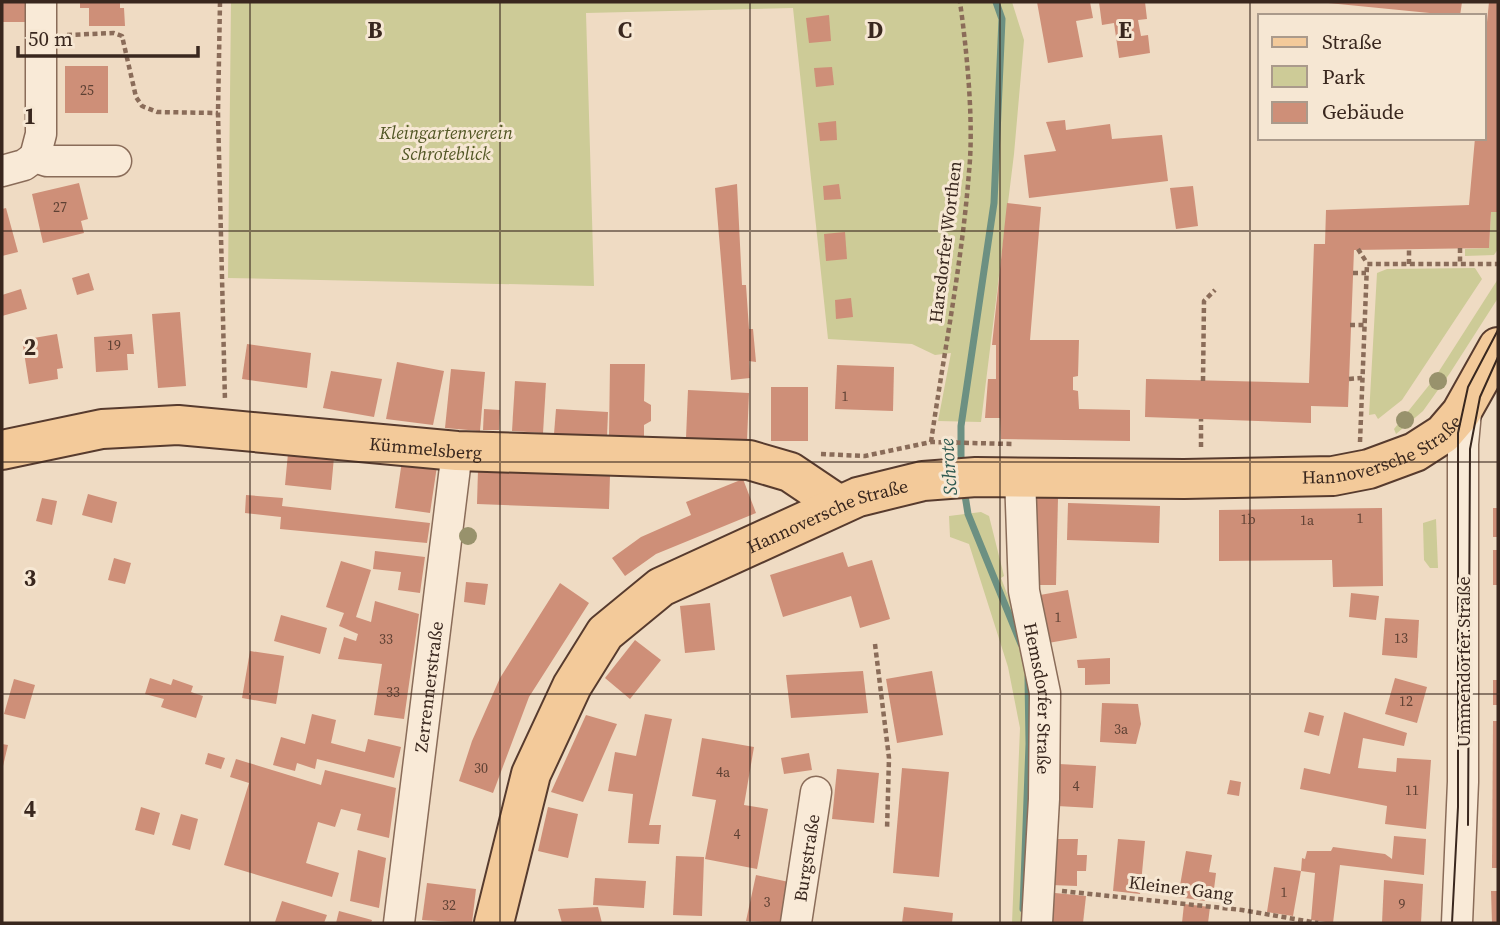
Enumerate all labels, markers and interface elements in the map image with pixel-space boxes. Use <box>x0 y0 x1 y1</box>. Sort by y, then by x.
scale bar <box>18 14 198 58</box>
text: B <box>368 14 383 46</box>
text: C <box>618 14 632 46</box>
text: D <box>867 14 883 46</box>
text: E <box>1118 14 1132 46</box>
legend <box>1258 14 1486 140</box>
text: 50 m <box>28 24 73 53</box>
text: Straße <box>1322 27 1382 56</box>
text: Park <box>1322 62 1366 91</box>
house number: 25 <box>80 80 94 100</box>
text: Gebäude <box>1322 97 1404 126</box>
text: 1 <box>24 100 36 132</box>
park label: Kleingartenverein Schroteblick <box>378 120 513 166</box>
street label: Harsdorfer Worthen <box>923 159 967 324</box>
house number: 27 <box>53 197 67 217</box>
text: 2 <box>24 331 36 363</box>
house number: 19 <box>107 335 121 355</box>
house number: 1 <box>842 386 849 406</box>
street label: Hannoversche Straße <box>1302 409 1467 489</box>
street label: Kümmelsberg <box>368 430 482 464</box>
water label: Schrote <box>933 437 963 496</box>
street label: Hannoversche Straße <box>743 473 910 559</box>
house number: 1 <box>1357 508 1364 528</box>
house number: 1b <box>1240 509 1256 529</box>
house number: 1a <box>1300 510 1315 530</box>
text: 3 <box>24 562 36 594</box>
street label: Ummendorfer Straße <box>1451 576 1476 748</box>
house number: 1 <box>1055 607 1062 627</box>
street label: Zerrennerstraße <box>408 620 448 754</box>
street label: Hemsdorfer Straße <box>1018 620 1058 775</box>
house number: 13 <box>1394 628 1408 648</box>
house number: 33 <box>379 629 393 649</box>
house number: 33 <box>386 682 400 702</box>
house number: 12 <box>1399 691 1413 711</box>
house number: 3a <box>1114 719 1129 739</box>
house number: 30 <box>474 758 488 778</box>
house number: 4a <box>716 762 731 782</box>
house number: 4 <box>1073 776 1080 796</box>
house number: 11 <box>1405 780 1419 800</box>
text: 4 <box>24 793 36 825</box>
street label: Burgstraße <box>787 812 825 903</box>
house number: 4 <box>734 824 741 844</box>
street label: Kleiner Gang <box>1127 869 1235 907</box>
house number: 1 <box>1281 882 1288 902</box>
house number: 3 <box>764 892 771 912</box>
house number: 9 <box>1399 894 1406 914</box>
house number: 32 <box>442 895 456 915</box>

